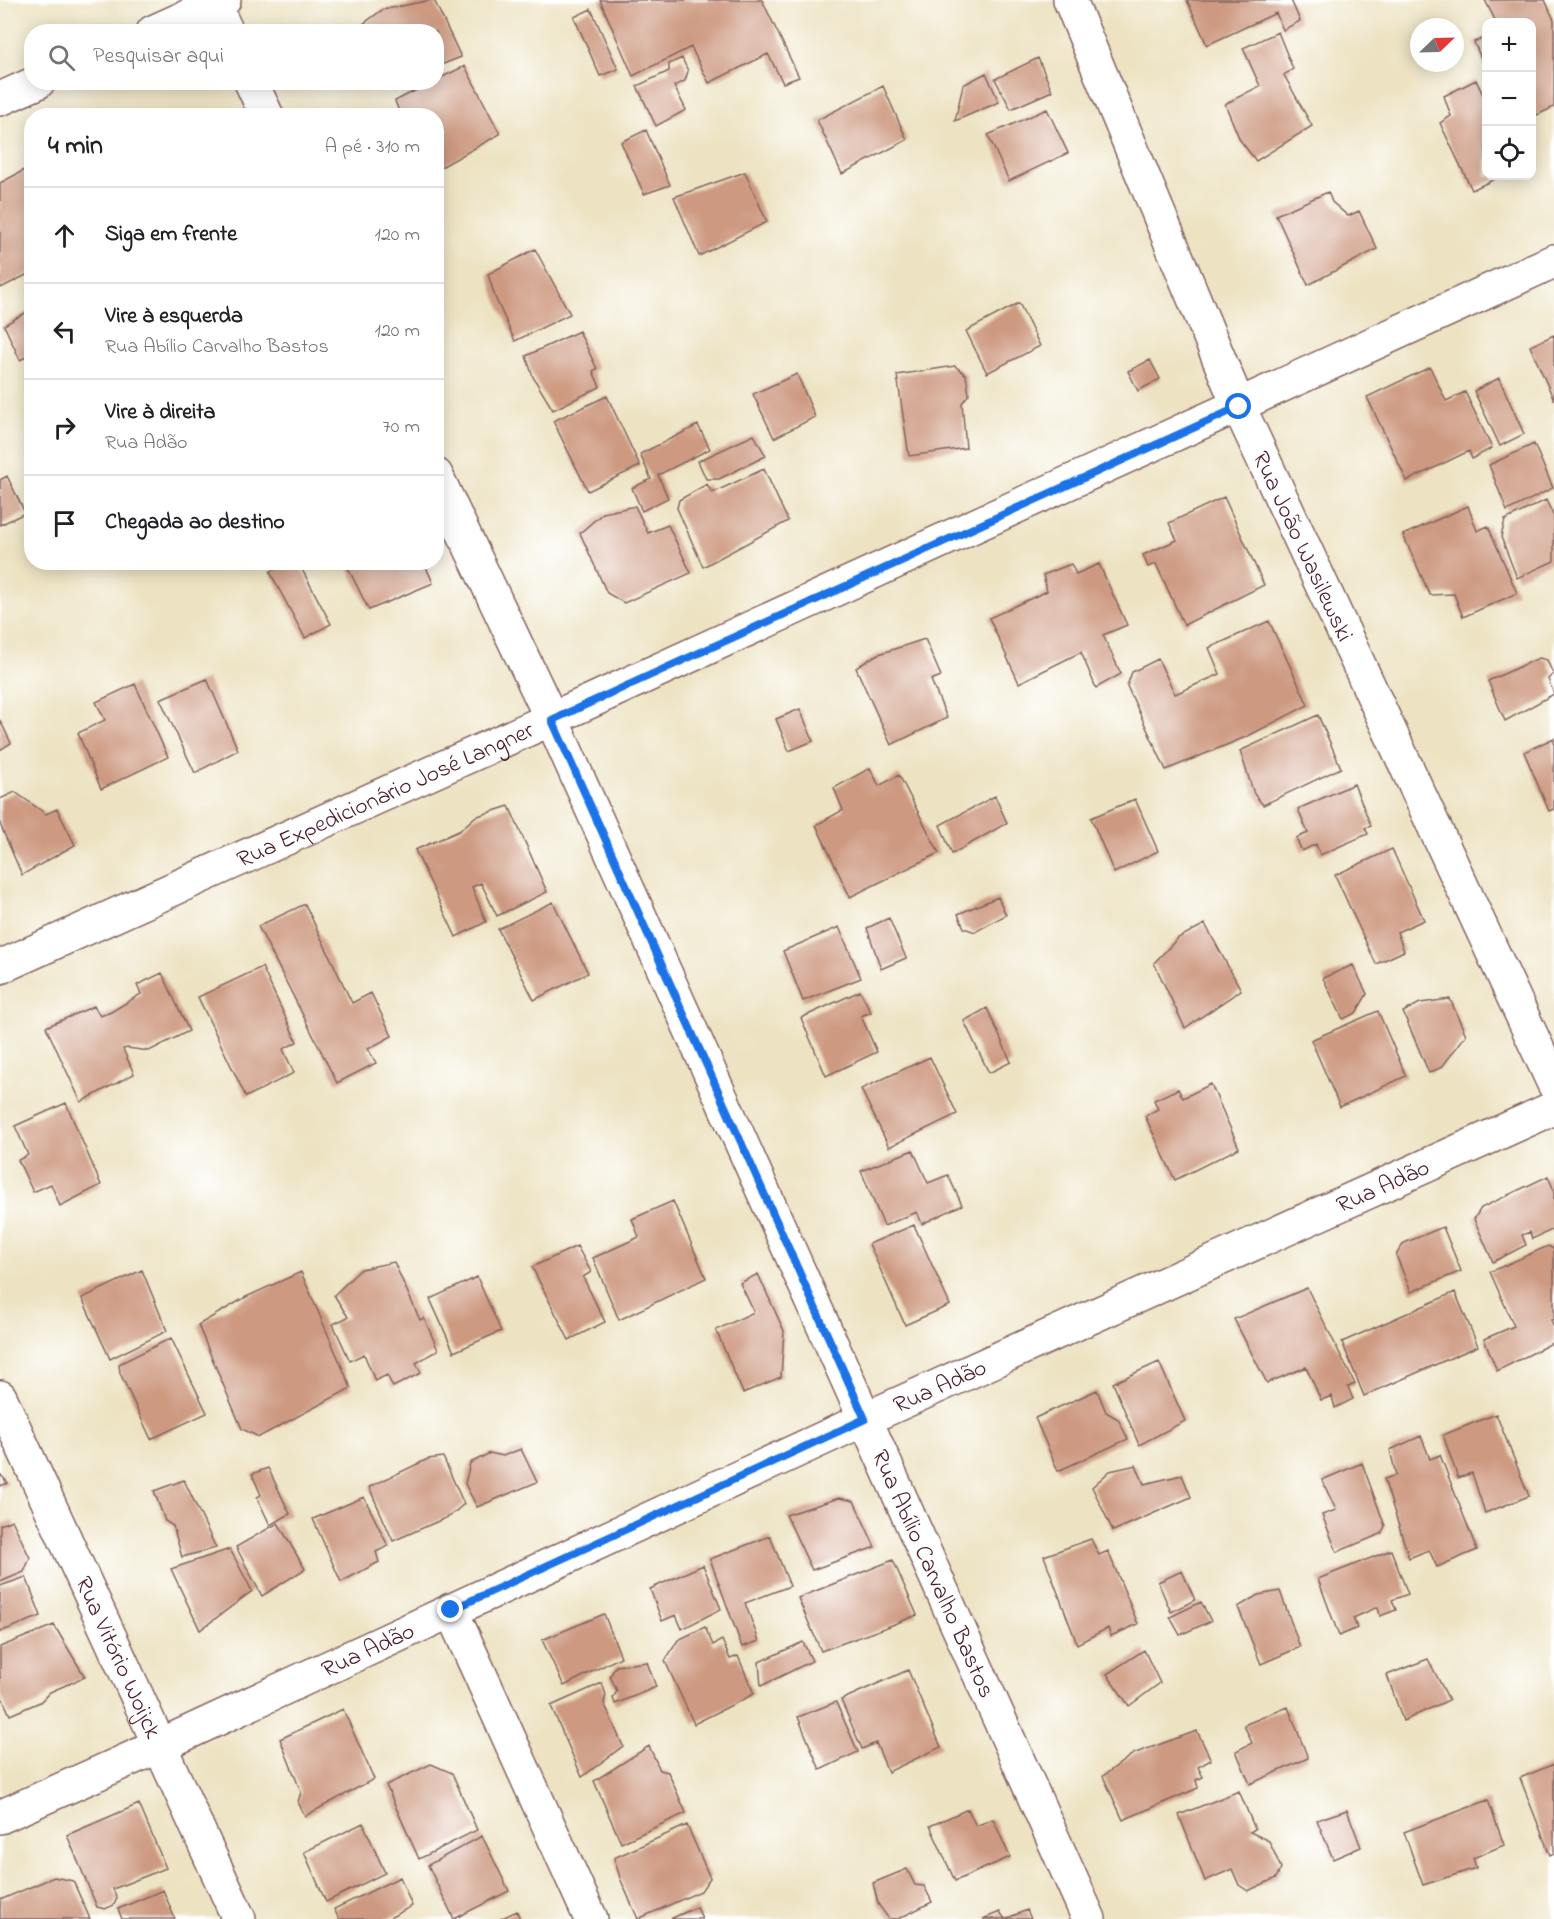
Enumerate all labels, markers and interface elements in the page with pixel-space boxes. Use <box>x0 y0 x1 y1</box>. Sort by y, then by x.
north arrow <box>1410 18 1464 72</box>
map controls <box>1482 18 1536 180</box>
button: + <box>1482 18 1536 72</box>
search box <box>24 24 444 90</box>
icon: search <box>45 41 78 74</box>
text: Pesquisar aqui <box>93 41 224 73</box>
button: − <box>1482 72 1536 126</box>
button: locate <box>1482 126 1536 180</box>
text: 4 min <box>48 128 103 166</box>
text: A pé · 310 m <box>325 133 420 162</box>
icon: ahead <box>48 219 81 252</box>
text: Siga em frente <box>105 219 237 251</box>
text: 120 m <box>375 221 420 250</box>
text: Vire à esquerda <box>105 301 243 333</box>
icon: left <box>48 315 81 348</box>
text: 120 m <box>375 317 420 346</box>
text: Rua Abílio Carvalho Bastos <box>105 333 329 362</box>
route start <box>1225 393 1251 419</box>
text: Vire à direita <box>105 397 215 429</box>
icon: right <box>48 411 81 444</box>
text: 70 m <box>383 413 420 442</box>
text: Rua Adão <box>105 429 187 458</box>
street label: Rua João Wasilewski <box>1242 446 1361 648</box>
icon: arrive <box>48 507 81 540</box>
text: Chegada ao destino <box>105 507 285 539</box>
street label: Rua Expedicionário José Langner <box>232 714 541 878</box>
street label: Rua Adão <box>1331 1151 1436 1224</box>
street label: Rua Adão <box>888 1351 993 1424</box>
street label: Rua Abílio Carvalho Bastos <box>861 1445 1003 1704</box>
street label: Rua Vitório Woijck <box>64 1571 169 1745</box>
route end <box>437 1596 463 1622</box>
street label: Rua Adão <box>316 1615 421 1688</box>

